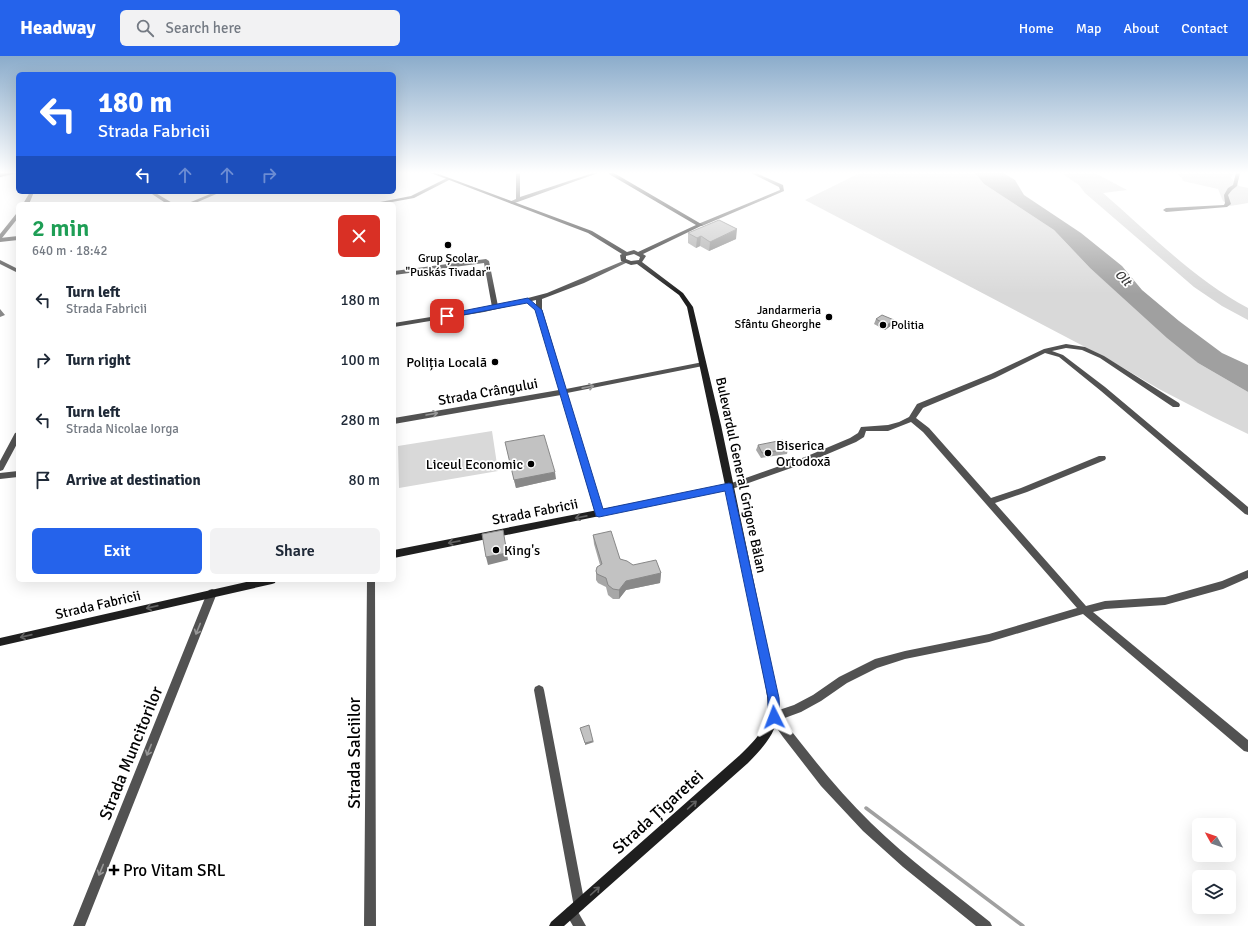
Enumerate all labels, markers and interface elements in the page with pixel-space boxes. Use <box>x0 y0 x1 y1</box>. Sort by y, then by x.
search box <box>120 10 400 46</box>
text: Headway <box>20 16 96 40</box>
icon: search <box>134 17 156 39</box>
text: Search here <box>166 19 241 37</box>
text: Home <box>1019 20 1054 37</box>
text: Map <box>1076 20 1101 37</box>
text: About <box>1123 20 1159 37</box>
text: Contact <box>1181 20 1228 37</box>
text: 180 m <box>98 86 172 120</box>
icon: left <box>32 88 84 140</box>
text: Strada Fabricii <box>98 120 210 142</box>
icon: left <box>132 164 154 186</box>
icon: ahead <box>174 164 196 186</box>
icon: ahead <box>216 164 238 186</box>
icon: right <box>258 164 280 186</box>
text: 2 min <box>32 213 89 243</box>
button: close <box>338 215 380 257</box>
marker: Grup Școlar "Puskás Tivadar" <box>443 240 453 250</box>
text: 640 m · 18:42 <box>32 243 108 259</box>
place label: Grup Școlar "Puskás Tivadar" <box>405 251 491 280</box>
water label: Olt <box>1111 266 1136 291</box>
text: Turn left <box>66 283 120 301</box>
icon: left <box>32 289 54 311</box>
text: 180 m <box>340 291 380 309</box>
pin <box>430 299 464 333</box>
text: Strada Fabricii <box>66 301 147 317</box>
place label: Jandarmeria Sfântu Gheorghe <box>735 303 821 332</box>
icon: arrive <box>436 305 458 327</box>
marker: Jandarmeria Sfântu Gheorghe <box>824 312 834 322</box>
place label: Politia <box>891 318 924 333</box>
marker: Politia <box>878 320 888 330</box>
icon: right <box>32 349 54 371</box>
text: Turn right <box>66 351 131 369</box>
text: 100 m <box>340 351 380 369</box>
place label: Poliția Locală <box>406 354 487 371</box>
marker: Poliția Locală <box>490 357 500 367</box>
street label: Strada Crângului <box>437 375 539 409</box>
street label: Bulevardul General Grigore Bălan <box>712 375 770 575</box>
one-way arrow <box>581 383 594 391</box>
text: Turn left <box>66 403 120 421</box>
icon: left <box>32 409 54 431</box>
one-way arrow <box>426 410 439 418</box>
text: 280 m <box>340 411 380 429</box>
text: Strada Nicolae Iorga <box>66 421 179 437</box>
place label: Biserica Ortodoxă <box>776 437 831 470</box>
marker: Biserica Ortodoxă <box>763 448 773 458</box>
place label: Liceul Economic <box>426 456 523 473</box>
marker: Liceul Economic <box>526 459 536 469</box>
icon: arrive <box>32 469 54 491</box>
text: Arrive at destination <box>66 471 201 489</box>
text: 80 m <box>349 471 380 489</box>
street label: Strada Fabricii <box>491 495 579 529</box>
one-way arrow <box>575 513 588 521</box>
button: Exit <box>32 528 202 574</box>
button: Share <box>210 528 380 574</box>
one-way arrow <box>447 539 460 547</box>
place label: King's <box>504 542 540 559</box>
marker: King's <box>491 545 501 555</box>
street label: Strada Fabricii <box>54 587 142 623</box>
one-way arrow <box>146 603 159 611</box>
one-way arrow <box>193 623 201 635</box>
one-way arrow <box>20 633 33 641</box>
street label: Strada Muncitorilor <box>95 682 168 823</box>
street label: Strada Salciilor <box>344 696 365 809</box>
position arrow <box>753 696 795 738</box>
one-way arrow <box>145 743 153 755</box>
street label: Strada Țigaretei <box>608 766 708 858</box>
one-way arrow <box>687 800 698 809</box>
north arrow <box>1192 818 1236 862</box>
map controls <box>1192 818 1236 914</box>
place label: Pro Vitam SRL <box>123 860 226 881</box>
one-way arrow <box>97 864 104 876</box>
marker: Pro Vitam SRL <box>108 864 120 876</box>
button: layers <box>1192 870 1236 914</box>
one-way arrow <box>590 886 600 896</box>

